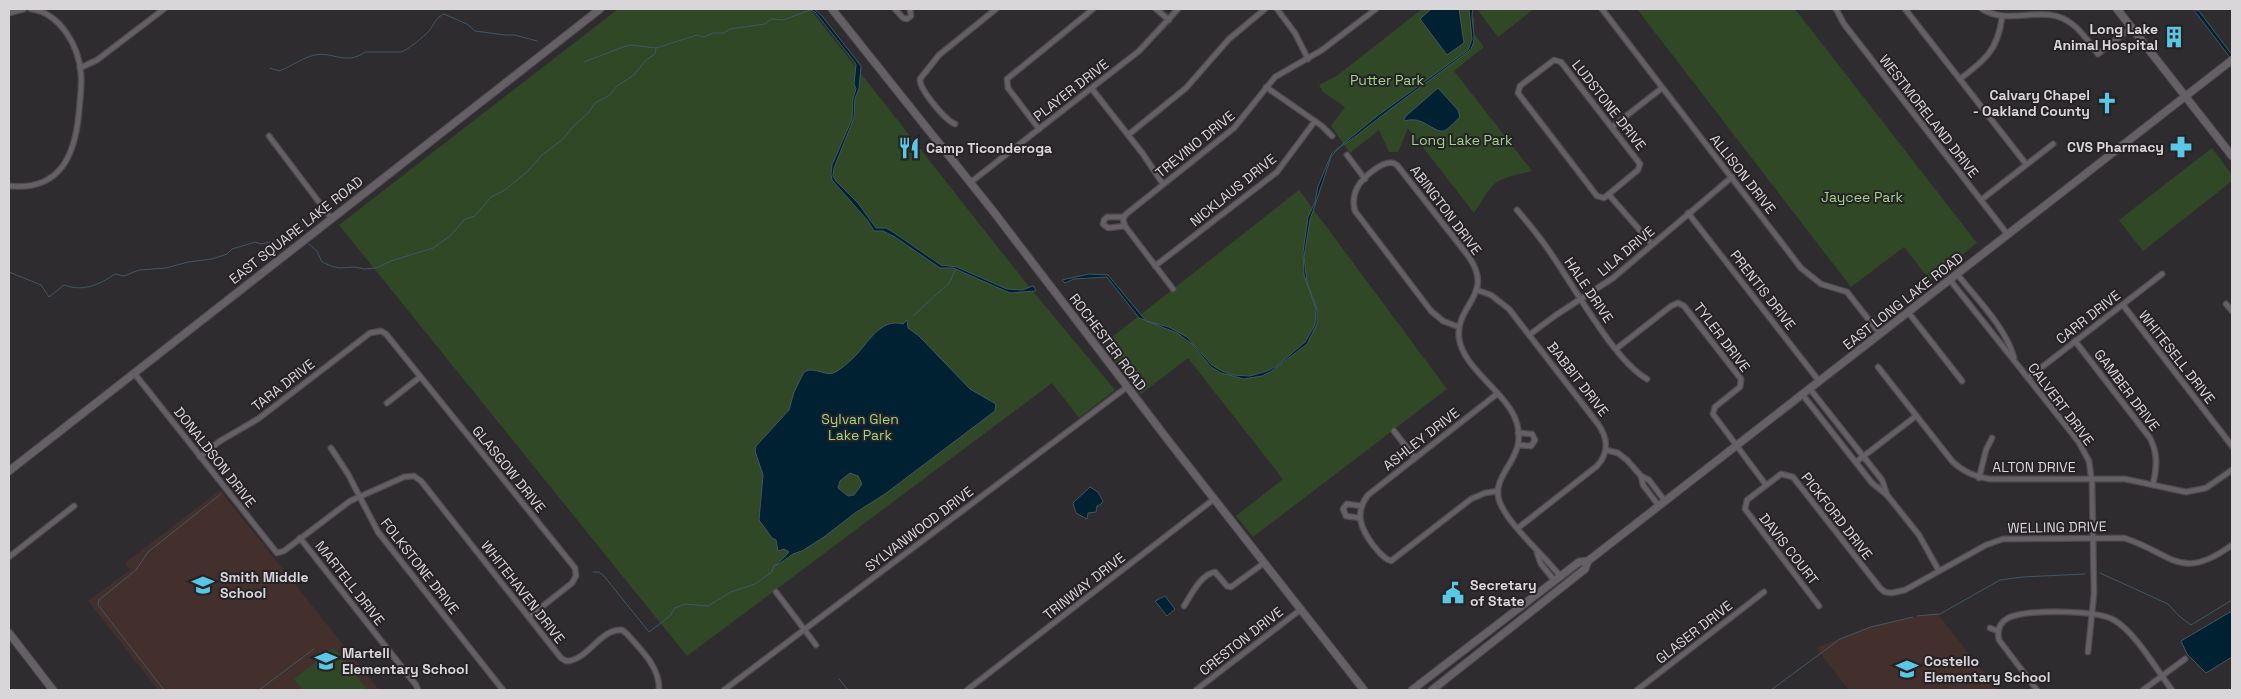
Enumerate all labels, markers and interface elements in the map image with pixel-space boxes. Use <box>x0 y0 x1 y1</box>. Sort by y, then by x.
place label: Long Lake Animal Hospital <box>2054 20 2158 54</box>
building icon: Long Lake Animal Hospital <box>2161 24 2187 50</box>
street label: WESTMORELAND DRIVE <box>1875 51 1983 181</box>
street label: PLAYER DRIVE <box>1030 55 1112 125</box>
street label: LUDSTONE DRIVE <box>1568 56 1650 154</box>
park label: Putter Park <box>1350 71 1425 89</box>
place label: Calvary Chapel - Oakland County <box>1973 86 2090 120</box>
church icon: Calvary Chapel - Oakland County <box>2094 90 2120 116</box>
street label: TREVINO DRIVE <box>1151 106 1239 182</box>
street label: ALLISON DRIVE <box>1706 130 1780 218</box>
park label: Long Lake Park <box>1411 131 1513 149</box>
pharmacy icon: CVS Pharmacy <box>2168 134 2194 160</box>
restaurant icon: Camp Ticonderoga <box>896 135 922 161</box>
place label: CVS Pharmacy <box>2067 138 2164 156</box>
place label: Camp Ticonderoga <box>926 139 1052 157</box>
street label: NICKLAUS DRIVE <box>1186 150 1280 230</box>
street label: ABINGTON DRIVE <box>1406 162 1486 259</box>
street label: EAST SQUARE LAKE ROAD <box>225 172 367 288</box>
park label: Jaycee Park <box>1821 188 1903 206</box>
street label: LILA DRIVE <box>1594 222 1658 280</box>
street label: PRENTIS DRIVE <box>1726 246 1800 334</box>
street label: EAST LONG LAKE ROAD <box>1839 248 1967 354</box>
street label: HALE DRIVE <box>1561 254 1618 326</box>
street label: CARR DRIVE <box>2052 286 2124 348</box>
street label: ROCHESTER ROAD <box>1066 290 1150 394</box>
street label: TYLER DRIVE <box>1690 299 1754 376</box>
street label: WHITESELL DRIVE <box>2135 307 2219 408</box>
street label: BABBIT DRIVE <box>1543 338 1613 420</box>
street label: GAMBER DRIVE <box>2090 346 2164 435</box>
street label: TARA DRIVE <box>248 355 318 415</box>
street label: CALVERT DRIVE <box>2024 359 2098 449</box>
street label: DONALDSON DRIVE <box>170 403 260 511</box>
street label: ASHLEY DRIVE <box>1379 403 1463 474</box>
park label: Sylvan Glen Lake Park <box>821 410 899 444</box>
street label: GLASGOW DRIVE <box>468 422 550 516</box>
street label: ALTON DRIVE <box>1992 458 2076 476</box>
street label: PICKFORD DRIVE <box>1797 469 1877 563</box>
street label: SYLVANWOOD DRIVE <box>861 482 977 576</box>
street label: DAVIS COURT <box>1755 510 1823 588</box>
street label: FOLKSTONE DRIVE <box>377 514 463 618</box>
street label: WELLING DRIVE <box>2007 517 2107 537</box>
street label: MARTELL DRIVE <box>311 537 389 629</box>
street label: WHITEHAVEN DRIVE <box>477 537 569 647</box>
street label: TRINWAY DRIVE <box>1039 548 1129 624</box>
place label: Smith Middle School <box>220 568 308 602</box>
school or university icon: Smith Middle School <box>190 572 216 598</box>
place label: Secretary of State <box>1470 576 1537 610</box>
public building icon: Secretary of State <box>1440 580 1466 606</box>
street label: GLASER DRIVE <box>1652 596 1736 668</box>
street label: CRESTON DRIVE <box>1195 602 1287 679</box>
place label: Martell Elementary School <box>342 644 468 678</box>
school or university icon: Martell Elementary School <box>313 648 339 674</box>
place label: Costello Elementary School <box>1924 652 2050 686</box>
school or university icon: Costello Elementary School <box>1894 656 1920 682</box>

